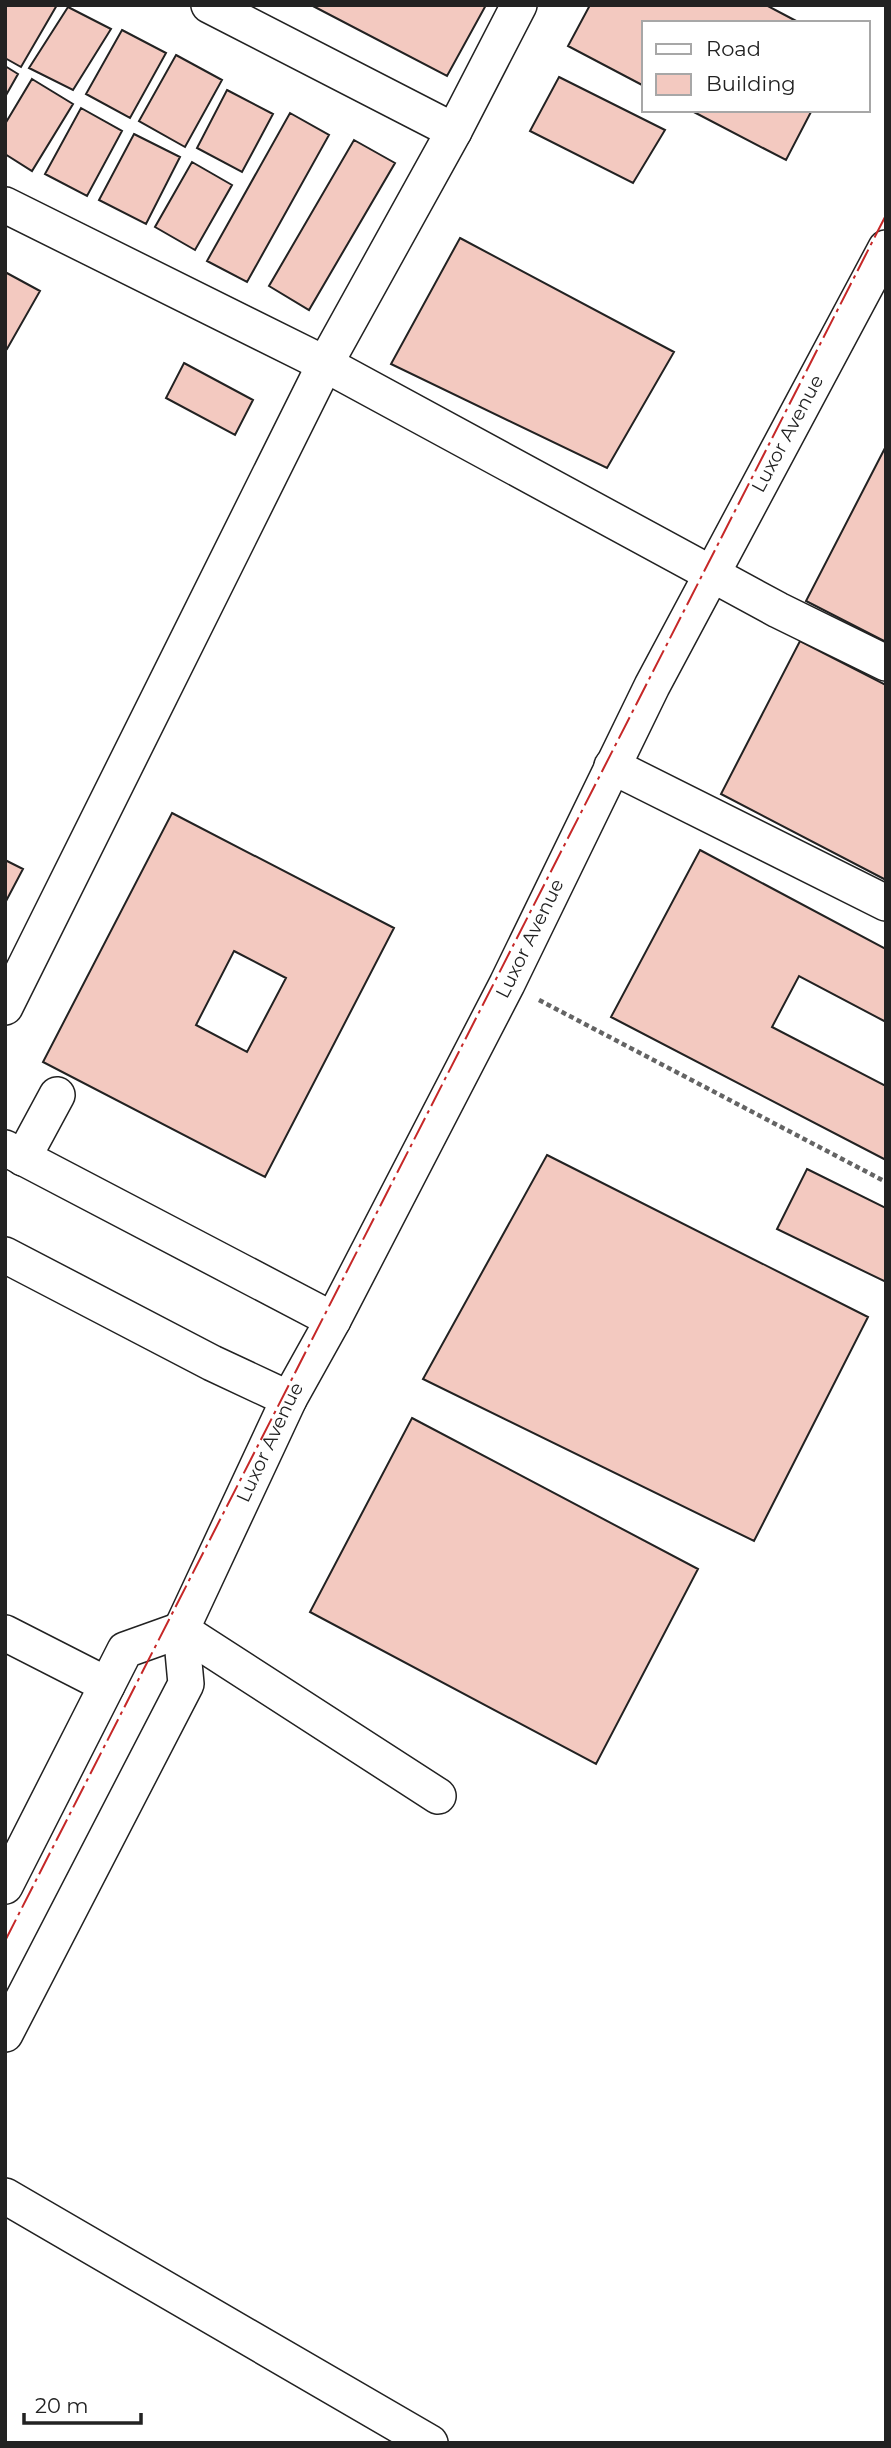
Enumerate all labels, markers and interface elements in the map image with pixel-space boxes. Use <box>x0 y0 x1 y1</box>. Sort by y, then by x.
legend <box>642 21 870 112</box>
text: Road <box>706 36 761 61</box>
text: Building <box>706 71 796 96</box>
street label: Luxor Avenue <box>746 371 828 496</box>
street label: Luxor Avenue <box>490 875 568 1002</box>
street label: Luxor Avenue <box>231 1378 308 1506</box>
scale bar <box>24 2382 142 2426</box>
text: 20 m <box>35 2393 89 2418</box>

